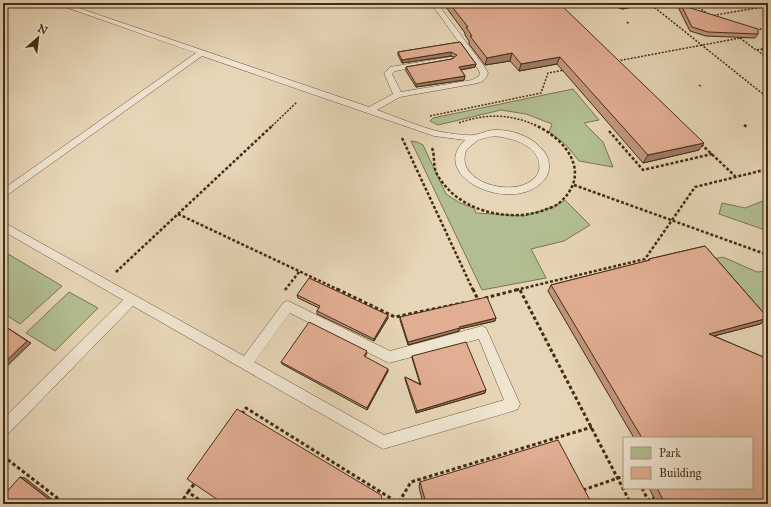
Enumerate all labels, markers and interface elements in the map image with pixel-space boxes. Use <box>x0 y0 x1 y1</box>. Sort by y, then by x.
north arrow <box>18 18 58 58</box>
text: N <box>35 22 50 38</box>
legend <box>623 437 753 489</box>
text: Park <box>659 446 681 460</box>
text: Building <box>659 466 702 481</box>

